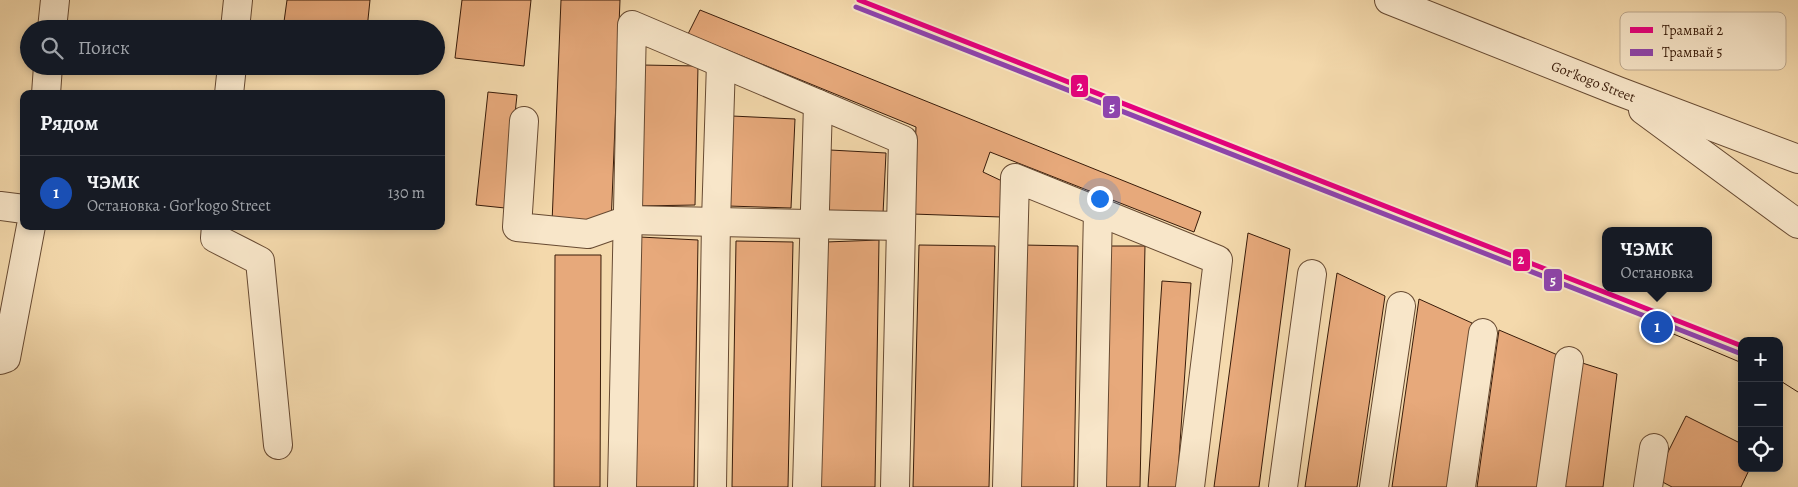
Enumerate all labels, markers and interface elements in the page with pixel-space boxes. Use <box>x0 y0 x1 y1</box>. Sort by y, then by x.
legend <box>1620 12 1786 70</box>
search box <box>20 20 445 75</box>
text: Трамвай 2 <box>1662 21 1724 40</box>
icon: search <box>38 34 66 62</box>
text: Поиск <box>78 35 130 61</box>
text: Трамвай 5 <box>1662 43 1723 62</box>
street label: Gor'kogo Street <box>1548 56 1638 107</box>
line badge: 2 <box>1070 74 1089 98</box>
text: 2 <box>1077 77 1084 96</box>
line badge: 5 <box>1102 95 1121 119</box>
text: 5 <box>1109 98 1115 117</box>
text: Рядом <box>40 109 98 137</box>
text: ЧЭМК <box>87 169 139 195</box>
text: 1 <box>53 182 59 204</box>
text: 130 m <box>388 182 425 204</box>
your location <box>1087 186 1113 212</box>
text: Остановка · Gor'kogo Street <box>87 195 271 217</box>
popup <box>1602 227 1712 292</box>
text: ЧЭМК <box>1621 236 1673 262</box>
line badge: 2 <box>1512 248 1531 272</box>
text: 2 <box>1518 250 1525 269</box>
text: Остановка <box>1621 262 1693 284</box>
line badge: 5 <box>1543 268 1563 292</box>
text: 5 <box>1550 271 1556 290</box>
pin: 1 <box>1641 308 1673 346</box>
map controls <box>1738 337 1783 472</box>
button: + <box>1738 337 1783 382</box>
button: − <box>1738 382 1783 427</box>
button: locate <box>1738 427 1783 472</box>

